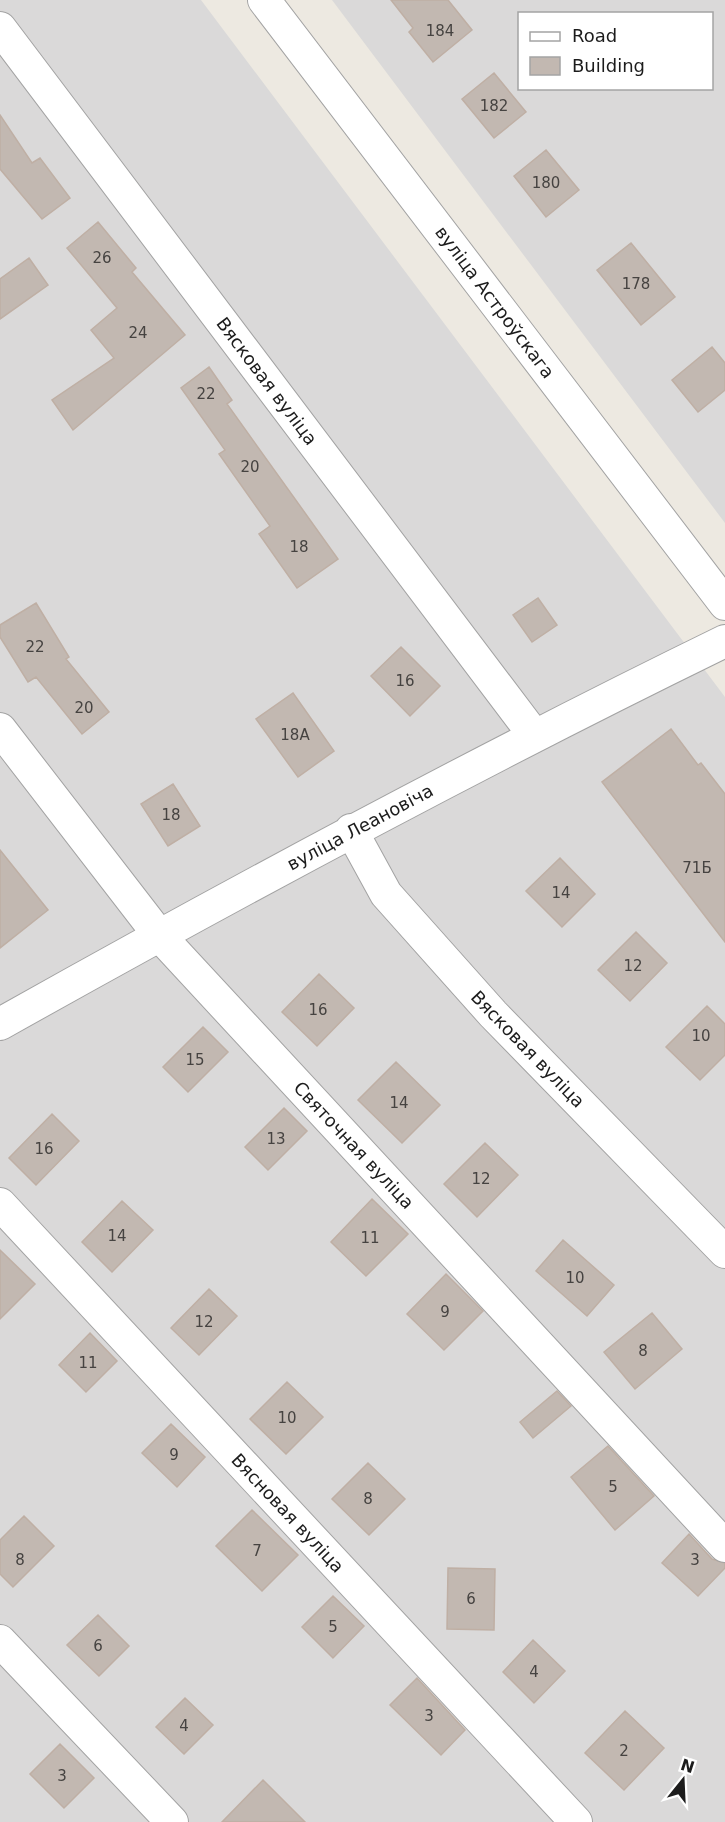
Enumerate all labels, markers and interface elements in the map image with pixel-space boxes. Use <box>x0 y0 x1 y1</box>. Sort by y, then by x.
legend <box>518 12 713 90</box>
house number: 184 <box>426 22 454 40</box>
text: Road <box>572 25 617 46</box>
text: Building <box>572 55 645 76</box>
house number: 182 <box>480 97 508 115</box>
house number: 180 <box>532 174 560 192</box>
street label: вуліца Астроўскага <box>431 222 559 382</box>
house number: 26 <box>92 249 112 267</box>
house number: 178 <box>622 275 650 293</box>
street label: Вясковая вуліца <box>212 313 322 449</box>
house number: 24 <box>128 324 148 342</box>
house number: 22 <box>196 385 216 403</box>
house number: 20 <box>240 458 260 476</box>
house number: 18 <box>289 538 309 556</box>
house number: 22 <box>25 638 45 656</box>
house number: 16 <box>395 672 415 690</box>
house number: 20 <box>74 699 94 717</box>
house number: 18А <box>280 726 310 744</box>
street label: вуліца Леановіча <box>283 780 437 874</box>
house number: 18 <box>161 806 181 824</box>
house number: 71Б <box>682 859 712 877</box>
house number: 14 <box>551 884 571 902</box>
house number: 12 <box>623 957 643 975</box>
street label: Вясковая вуліца <box>467 986 589 1112</box>
house number: 16 <box>308 1001 328 1019</box>
house number: 10 <box>691 1027 711 1045</box>
house number: 15 <box>185 1051 205 1069</box>
street label: Святочная вуліца <box>290 1077 418 1213</box>
house number: 14 <box>389 1094 409 1112</box>
house number: 13 <box>266 1130 286 1148</box>
house number: 16 <box>34 1140 54 1158</box>
house number: 12 <box>471 1170 491 1188</box>
house number: 14 <box>107 1227 127 1245</box>
house number: 11 <box>360 1229 380 1247</box>
house number: 10 <box>565 1269 585 1287</box>
house number: 9 <box>440 1303 450 1321</box>
house number: 12 <box>194 1313 214 1331</box>
house number: 8 <box>638 1342 648 1360</box>
house number: 11 <box>78 1354 98 1372</box>
house number: 10 <box>277 1409 297 1427</box>
house number: 9 <box>169 1446 179 1464</box>
street label: Вясновая вуліца <box>227 1449 349 1577</box>
house number: 5 <box>608 1478 618 1496</box>
house number: 8 <box>363 1490 373 1508</box>
house number: 7 <box>252 1542 262 1560</box>
house number: 8 <box>15 1551 25 1569</box>
house number: 3 <box>690 1551 700 1569</box>
house number: 6 <box>466 1590 476 1608</box>
house number: 5 <box>328 1618 338 1636</box>
house number: 6 <box>93 1637 103 1655</box>
house number: 4 <box>529 1663 539 1681</box>
house number: 3 <box>424 1707 434 1725</box>
house number: 4 <box>179 1717 189 1735</box>
house number: 2 <box>619 1742 629 1760</box>
north arrow <box>653 1750 713 1810</box>
text: N <box>678 1755 697 1777</box>
house number: 3 <box>57 1767 67 1785</box>

